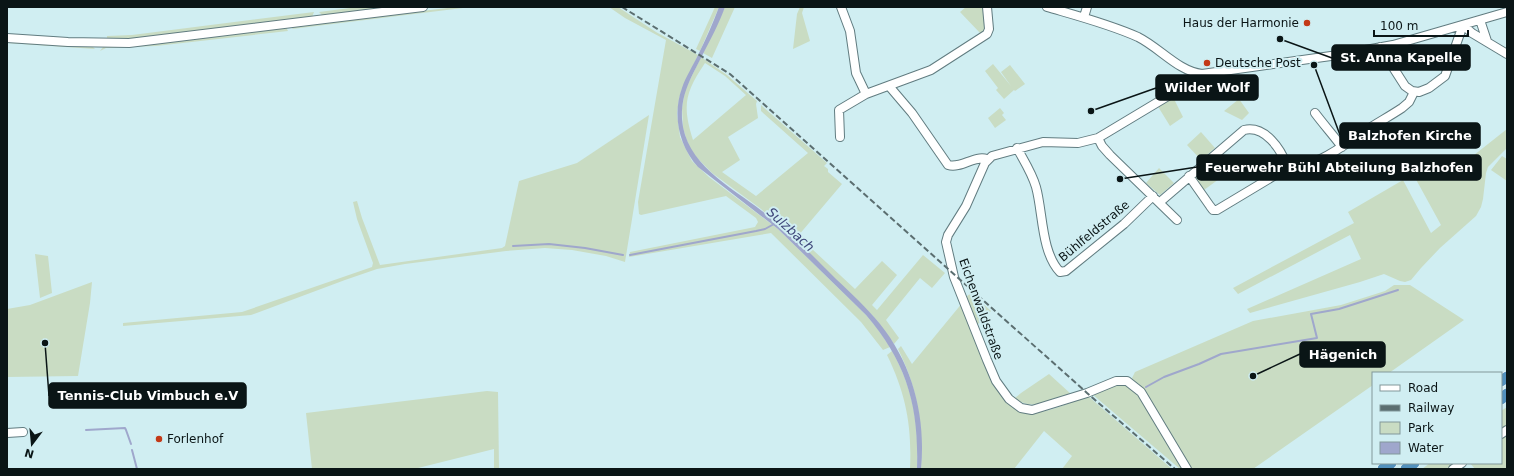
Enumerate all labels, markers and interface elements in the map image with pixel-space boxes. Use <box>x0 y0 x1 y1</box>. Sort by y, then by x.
scale bar <box>1374 12 1468 38</box>
place label: Haus der Harmonie <box>1183 16 1299 30</box>
marker: Haus der Harmonie <box>1302 18 1312 28</box>
text: 100 m <box>1380 19 1418 33</box>
callout: St. Anna Kapelle <box>1332 45 1470 70</box>
text: St. Anna Kapelle <box>1340 50 1462 65</box>
place label: Deutsche Post <box>1215 56 1301 70</box>
marker: Deutsche Post <box>1202 58 1212 68</box>
callout: Wilder Wolf <box>1156 75 1258 100</box>
text: Wilder Wolf <box>1164 80 1250 95</box>
callout: Balzhofen Kirche <box>1340 123 1480 148</box>
text: Balzhofen Kirche <box>1348 128 1472 143</box>
callout: Feuerwehr Bühl Abteilung Balzhofen <box>1197 155 1481 180</box>
text: Feuerwehr Bühl Abteilung Balzhofen <box>1205 160 1473 175</box>
street label: Bühlfeldstraße <box>1056 198 1132 264</box>
water label: Sulzbach <box>764 204 817 255</box>
street label: Eichenwaldstraße <box>956 257 1006 361</box>
callout: Hägenich <box>1300 342 1385 367</box>
text: Hägenich <box>1309 347 1377 362</box>
legend <box>1372 372 1502 464</box>
text: Road <box>1408 381 1438 395</box>
callout: Tennis-Club Vimbuch e.V <box>49 383 246 408</box>
text: Tennis-Club Vimbuch e.V <box>58 388 238 403</box>
text: Railway <box>1408 401 1454 415</box>
text: Park <box>1408 421 1434 435</box>
north arrow <box>12 424 52 464</box>
place label: Forlenhof <box>167 432 224 446</box>
marker: Forlenhof <box>154 434 164 444</box>
text: Water <box>1408 441 1444 455</box>
text: N <box>23 446 36 461</box>

